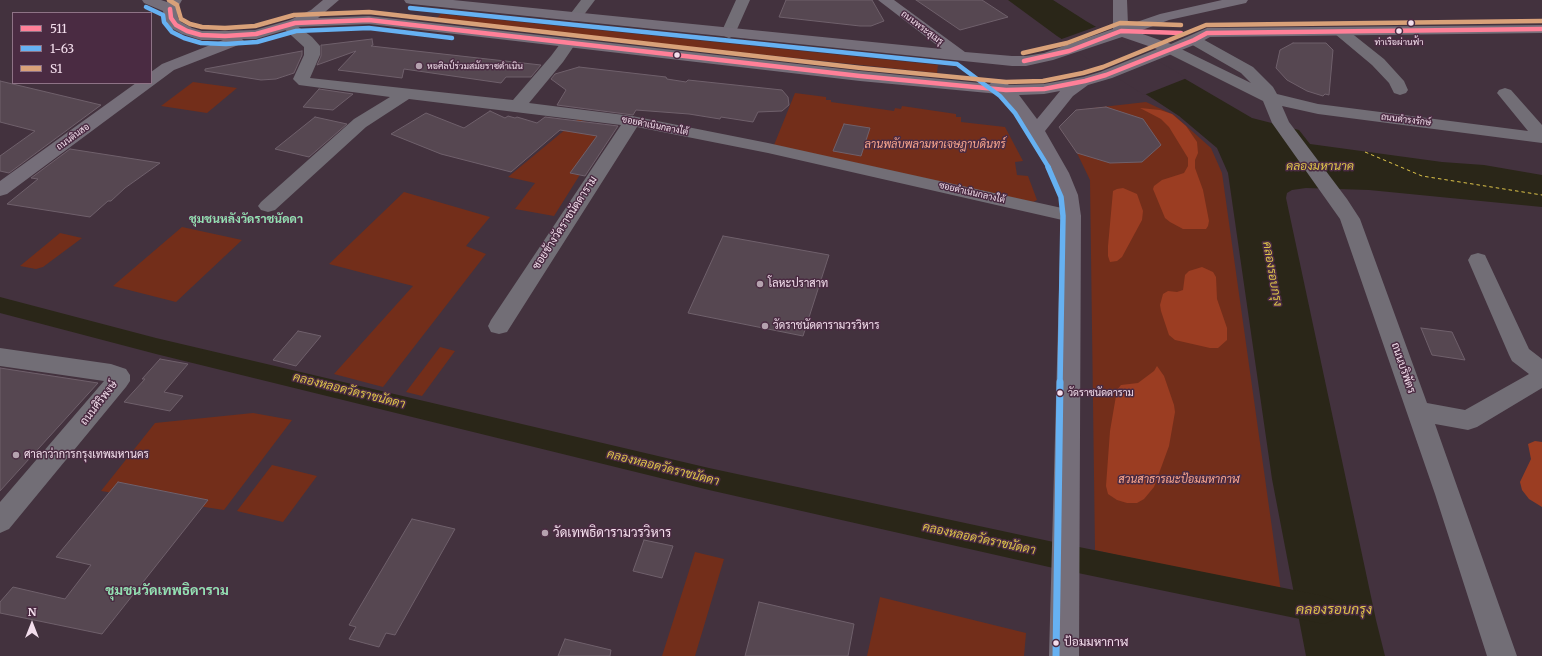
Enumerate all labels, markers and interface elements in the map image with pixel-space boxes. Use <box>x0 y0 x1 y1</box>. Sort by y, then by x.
street label: ถนนพระสุเมรุ <box>899 9 945 47</box>
legend <box>12 12 152 84</box>
unlabelled marker <box>1406 18 1416 28</box>
text: 511 <box>50 21 67 36</box>
marker: ท่าเรือผ่านฟ้า <box>1394 26 1404 36</box>
place label: ท่าเรือผ่านฟ้า <box>1374 37 1424 47</box>
text: 1-63 <box>50 41 74 56</box>
unlabelled marker <box>672 50 682 60</box>
text: S1 <box>50 61 62 76</box>
marker: หอศิลป์ร่วมสมัยราชดำเนิน <box>414 61 424 71</box>
place label: หอศิลป์ร่วมสมัยราชดำเนิน <box>427 61 523 71</box>
street label: ถนนดำรงรักษ์ <box>1380 112 1432 128</box>
street label: ซอยดำเนินกลางใต้ <box>621 114 689 138</box>
street label: ถนนดินสอ <box>54 121 92 153</box>
park label: ลานพลับพลามหาเจษฎาบดินทร์ <box>864 138 1006 152</box>
water label: คลองมหานาค <box>1286 160 1354 174</box>
street label: ซอยข้างวัดราชนัดดาราม <box>530 174 600 272</box>
street label: ซอยดำเนินกลางใต้ <box>938 180 1006 206</box>
district label: ชุมชนหลังวัดราชนัดดา <box>189 213 303 227</box>
water label: คลองรอบกรุง <box>1259 241 1285 307</box>
place label: โลหะปราสาท <box>768 277 828 291</box>
marker: โลหะปราสาท <box>755 279 765 289</box>
place label: วัดราชนัดดารามวรวิหาร <box>773 319 879 333</box>
marker: วัดราชนัดดารามวรวิหาร <box>760 321 770 331</box>
street label: ถนนบริพัตร <box>1388 341 1418 395</box>
water label: คลองหลอดวัดราชนัดดา <box>291 370 407 412</box>
street label: ถนนศิริพงษ์ <box>78 378 120 428</box>
place label: วัดราชนัดดาราม <box>1068 387 1134 399</box>
marker: วัดราชนัดดาราม <box>1055 388 1065 398</box>
water label: คลองหลอดวัดราชนัดดา <box>605 447 721 489</box>
place label: ศาลาว่าการกรุงเทพมหานคร <box>24 448 149 462</box>
marker: ศาลาว่าการกรุงเทพมหานคร <box>11 450 21 460</box>
park label: สวนสาธารณะป้อมมหากาฬ <box>1118 473 1240 487</box>
water label: คลองหลอดวัดราชนัดดา <box>921 520 1037 558</box>
place label: วัดเทพธิดารามวรวิหาร <box>553 525 671 541</box>
marker: วัดเทพธิดารามวรวิหาร <box>540 528 550 538</box>
district label: ชุมชนวัดเทพธิดาราม <box>105 583 229 599</box>
water label: คลองรอบกรุง <box>1296 602 1372 618</box>
north arrow <box>12 604 52 644</box>
text: N <box>28 605 36 619</box>
place label: ป้อมมหากาฬ <box>1064 636 1128 650</box>
marker: ป้อมมหากาฬ <box>1051 638 1061 648</box>

